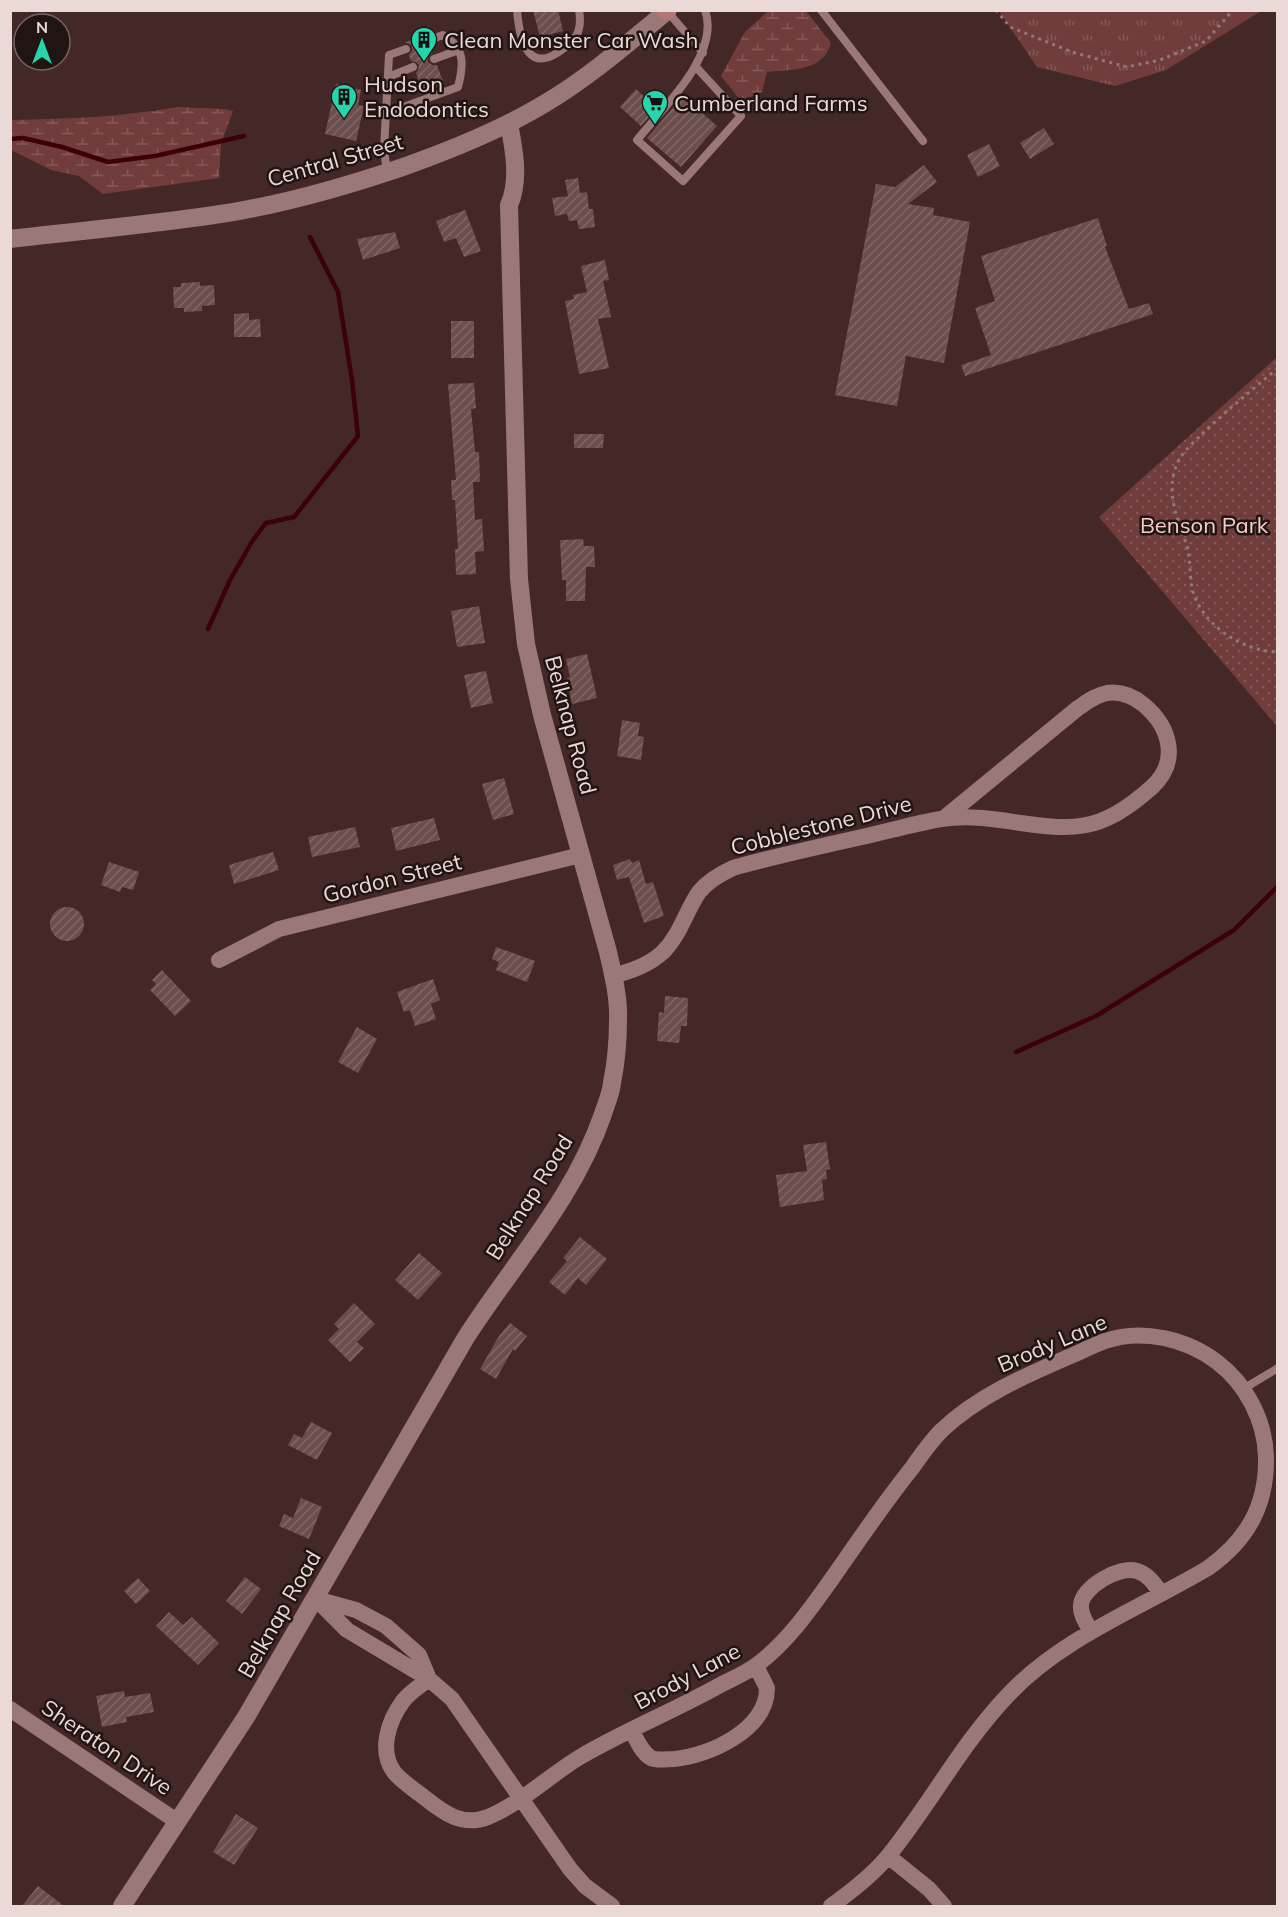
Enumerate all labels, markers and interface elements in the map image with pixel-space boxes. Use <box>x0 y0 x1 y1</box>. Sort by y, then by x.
north arrow <box>12 12 72 72</box>
text: N <box>36 17 48 37</box>
building icon: Clean Monster Car Wash <box>409 25 439 63</box>
place label: Clean Monster Car Wash <box>444 26 698 54</box>
place label: Hudson Endodontics <box>364 70 489 123</box>
building icon: Hudson Endodontics <box>329 82 359 120</box>
supermarket icon: Cumberland Farms <box>640 88 670 126</box>
place label: Cumberland Farms <box>674 89 868 117</box>
street label: Central Street <box>264 127 406 193</box>
park label: Benson Park <box>1140 511 1269 539</box>
street label: Belknap Road <box>539 653 603 797</box>
street label: Cobblestone Drive <box>728 789 914 861</box>
street label: Gordon Street <box>320 847 464 909</box>
street label: Belknap Road <box>479 1129 579 1265</box>
street label: Brody Lane <box>993 1307 1111 1379</box>
street label: Belknap Road <box>231 1545 327 1683</box>
street label: Brody Lane <box>629 1636 745 1716</box>
street label: Sheraton Drive <box>36 1693 178 1801</box>

